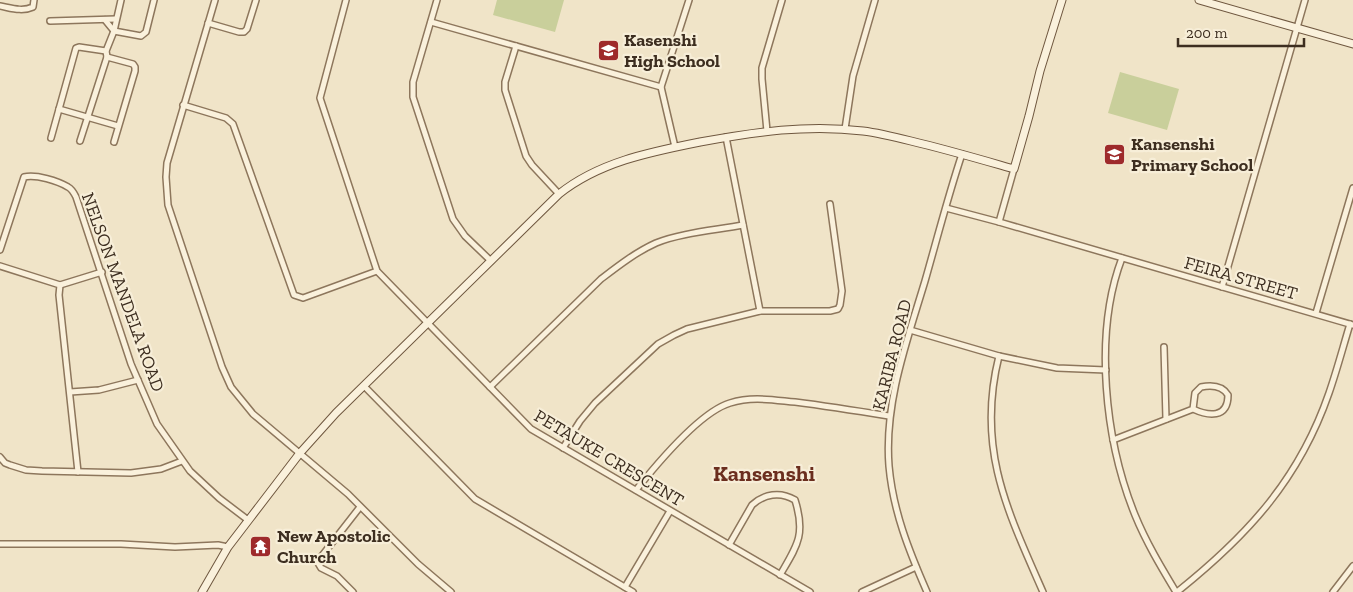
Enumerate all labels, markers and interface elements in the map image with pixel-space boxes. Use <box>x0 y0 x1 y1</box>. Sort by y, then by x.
scale bar <box>1178 15 1304 47</box>
text: 200 m <box>1186 24 1227 42</box>
place label: Kasenshi High School <box>624 29 720 72</box>
school or university icon: Kasenshi High School <box>596 38 620 62</box>
place label: Kansenshi Primary School <box>1131 133 1253 176</box>
school or university icon: Kansenshi Primary School <box>1103 142 1127 166</box>
street label: NELSON MANDELA ROAD <box>77 189 169 395</box>
street label: FEIRA STREET <box>1182 251 1300 305</box>
street label: KARIBA ROAD <box>868 297 916 413</box>
street label: PETAUKE CRESCENT <box>530 405 688 511</box>
district label: Kansenshi <box>713 460 816 487</box>
place label: New Apostolic Church <box>277 525 391 568</box>
temple icon: New Apostolic Church <box>249 534 273 558</box>

